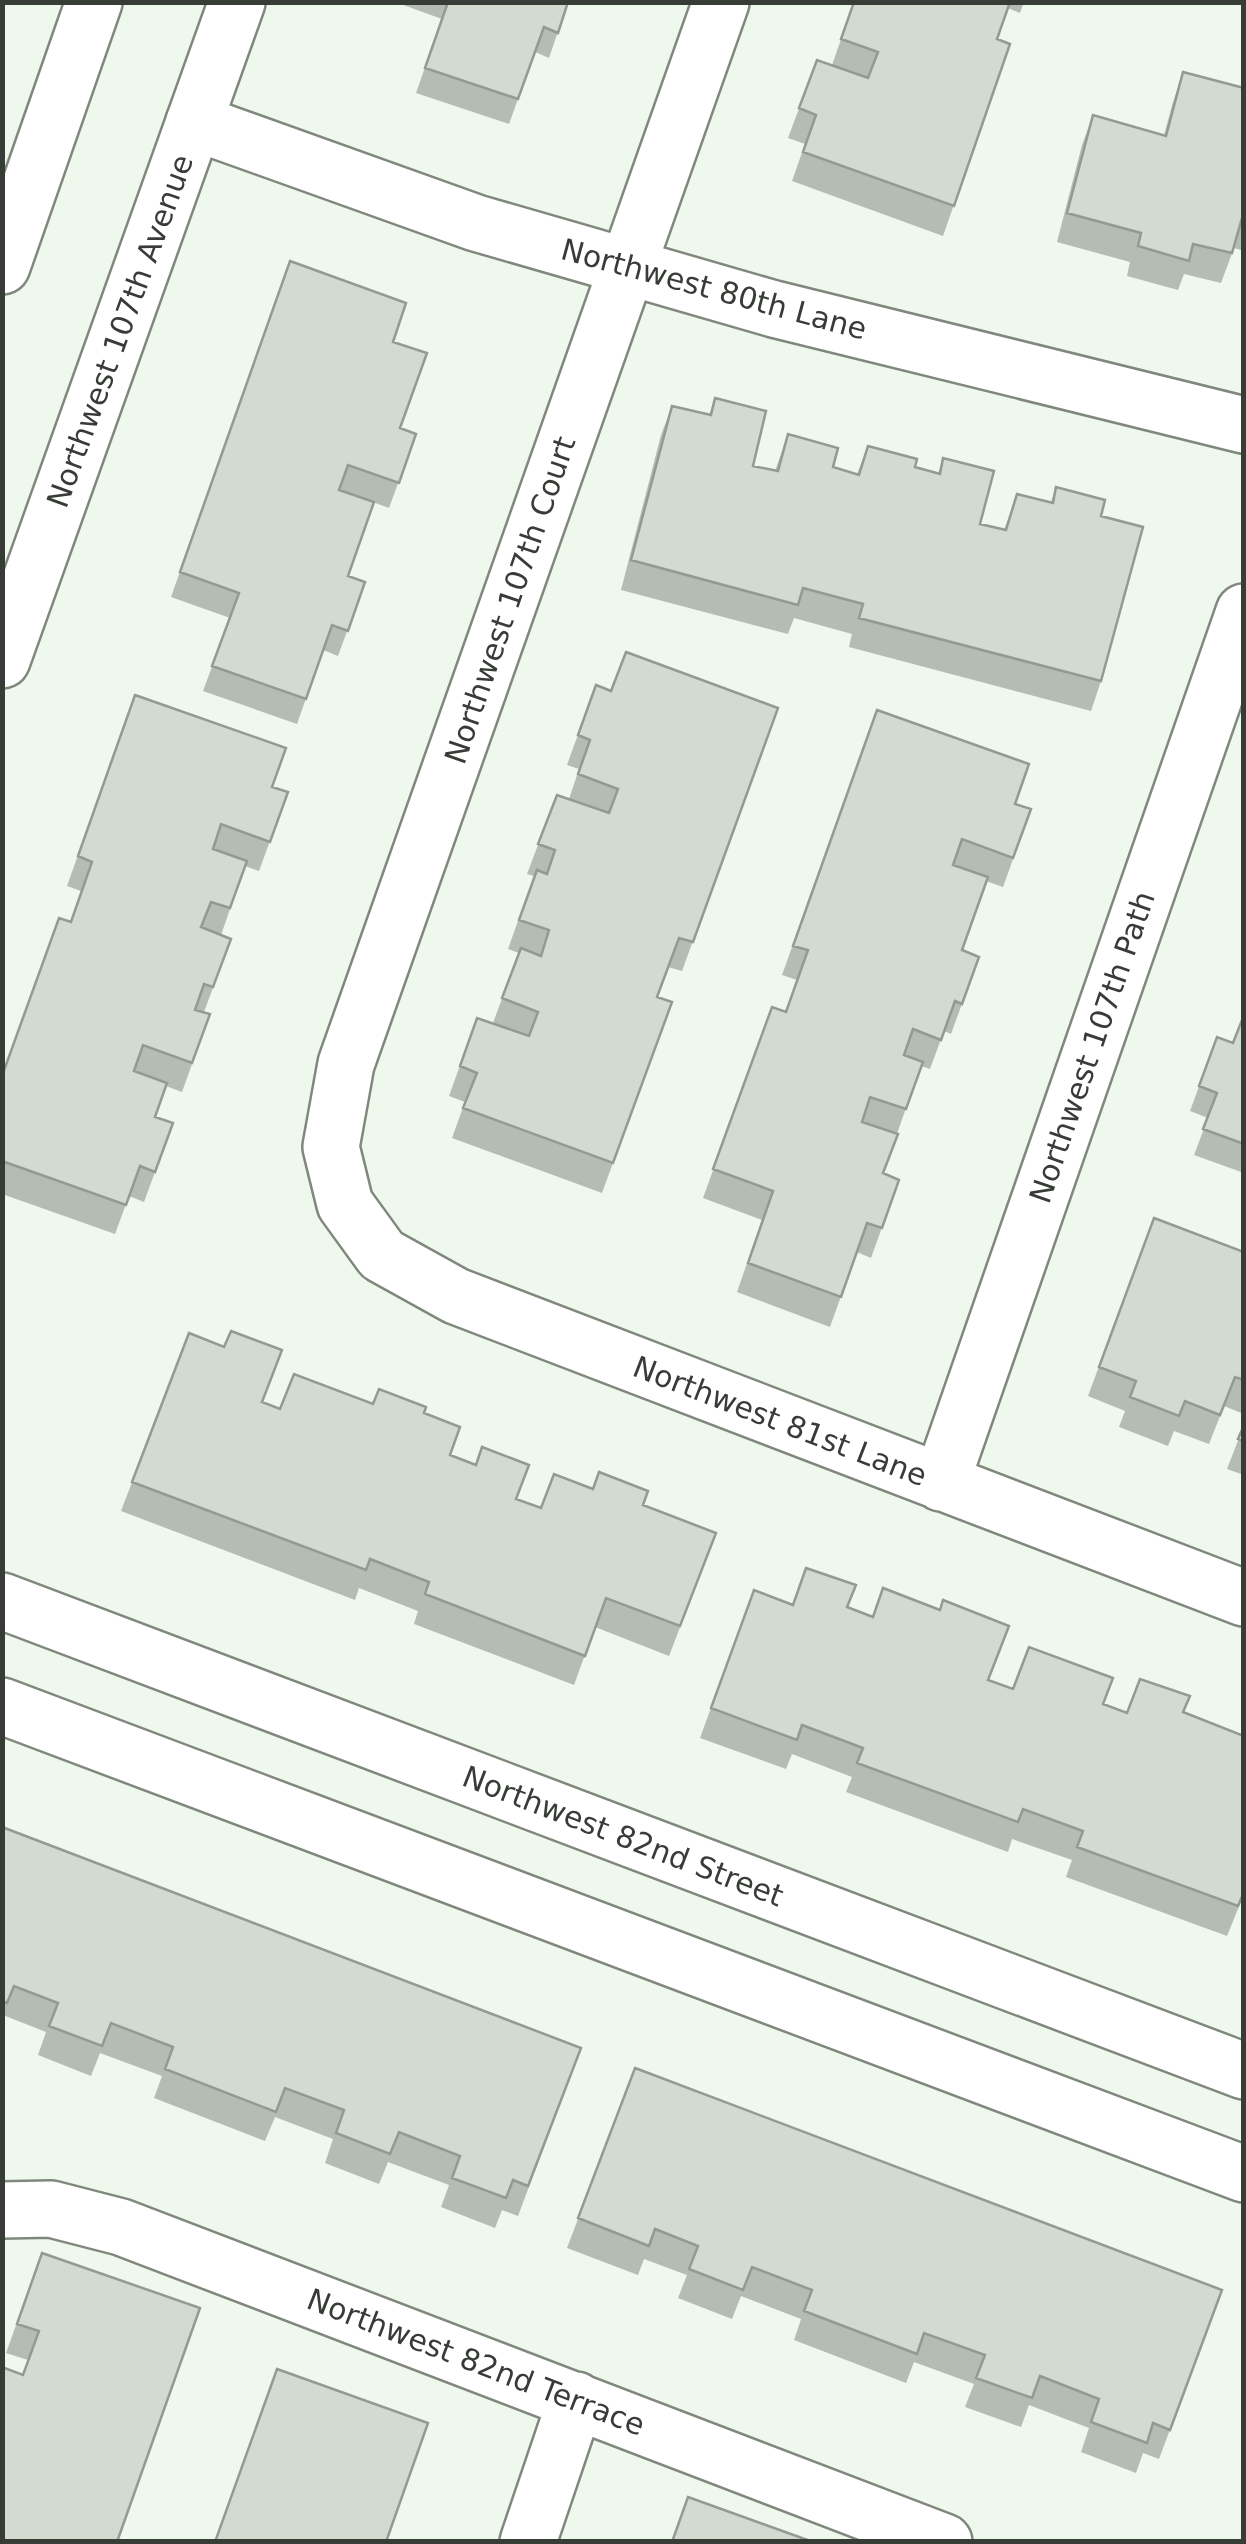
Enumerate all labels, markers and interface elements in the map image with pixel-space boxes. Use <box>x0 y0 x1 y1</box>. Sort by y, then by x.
street label: Northwest 107th Avenue <box>40 150 200 512</box>
street label: Northwest 80th Lane <box>557 231 871 347</box>
street label: Northwest 107th Court <box>437 432 583 768</box>
street label: Northwest 107th Path <box>1022 887 1162 1207</box>
street label: Northwest 81st Lane <box>628 1349 932 1493</box>
street label: Northwest 82nd Street <box>458 1759 789 1913</box>
street label: Northwest 82nd Terrace <box>302 2281 650 2443</box>

